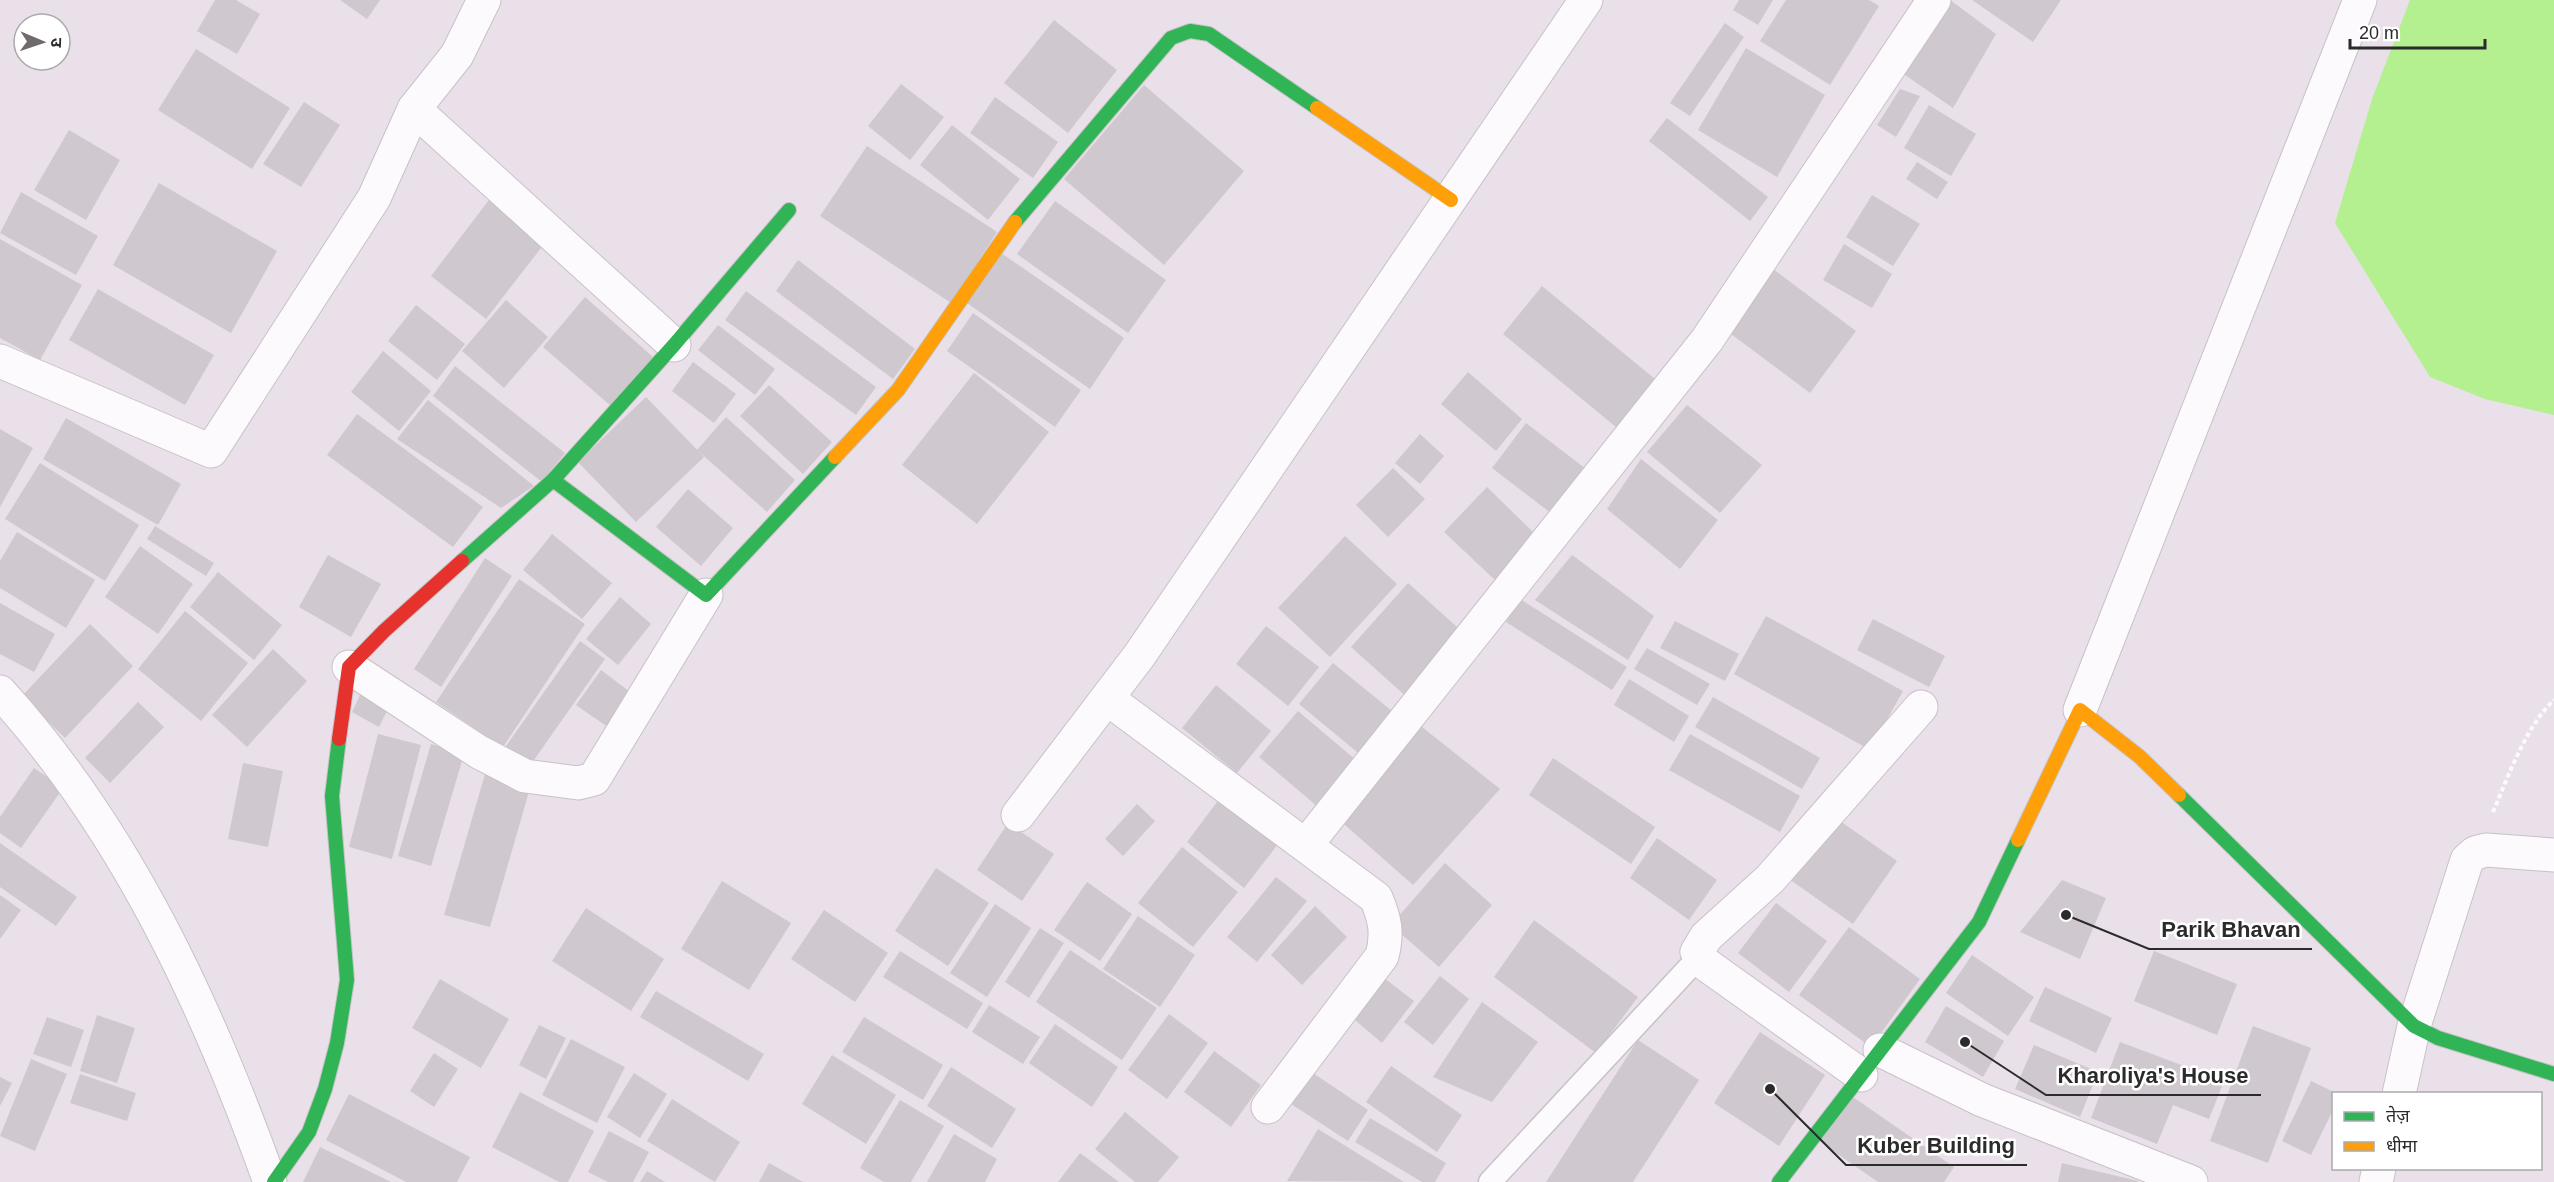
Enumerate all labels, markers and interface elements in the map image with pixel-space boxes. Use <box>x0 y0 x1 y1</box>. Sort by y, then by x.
north arrow <box>12 12 72 72</box>
scale bar <box>2350 12 2485 50</box>
text: 20 m <box>2359 23 2399 43</box>
text: उ <box>48 38 65 48</box>
callout: Parik Bhavan <box>2149 909 2312 949</box>
text: Parik Bhavan <box>2161 917 2301 942</box>
callout: Kharoliya's House <box>2046 1055 2261 1095</box>
text: Kharoliya's House <box>2057 1063 2249 1088</box>
legend <box>2332 1092 2542 1170</box>
text: तेज़ <box>2386 1105 2410 1126</box>
callout: Kuber Building <box>1846 1125 2027 1165</box>
text: Kuber Building <box>1857 1133 2015 1158</box>
text: धीमा <box>2386 1136 2417 1156</box>

